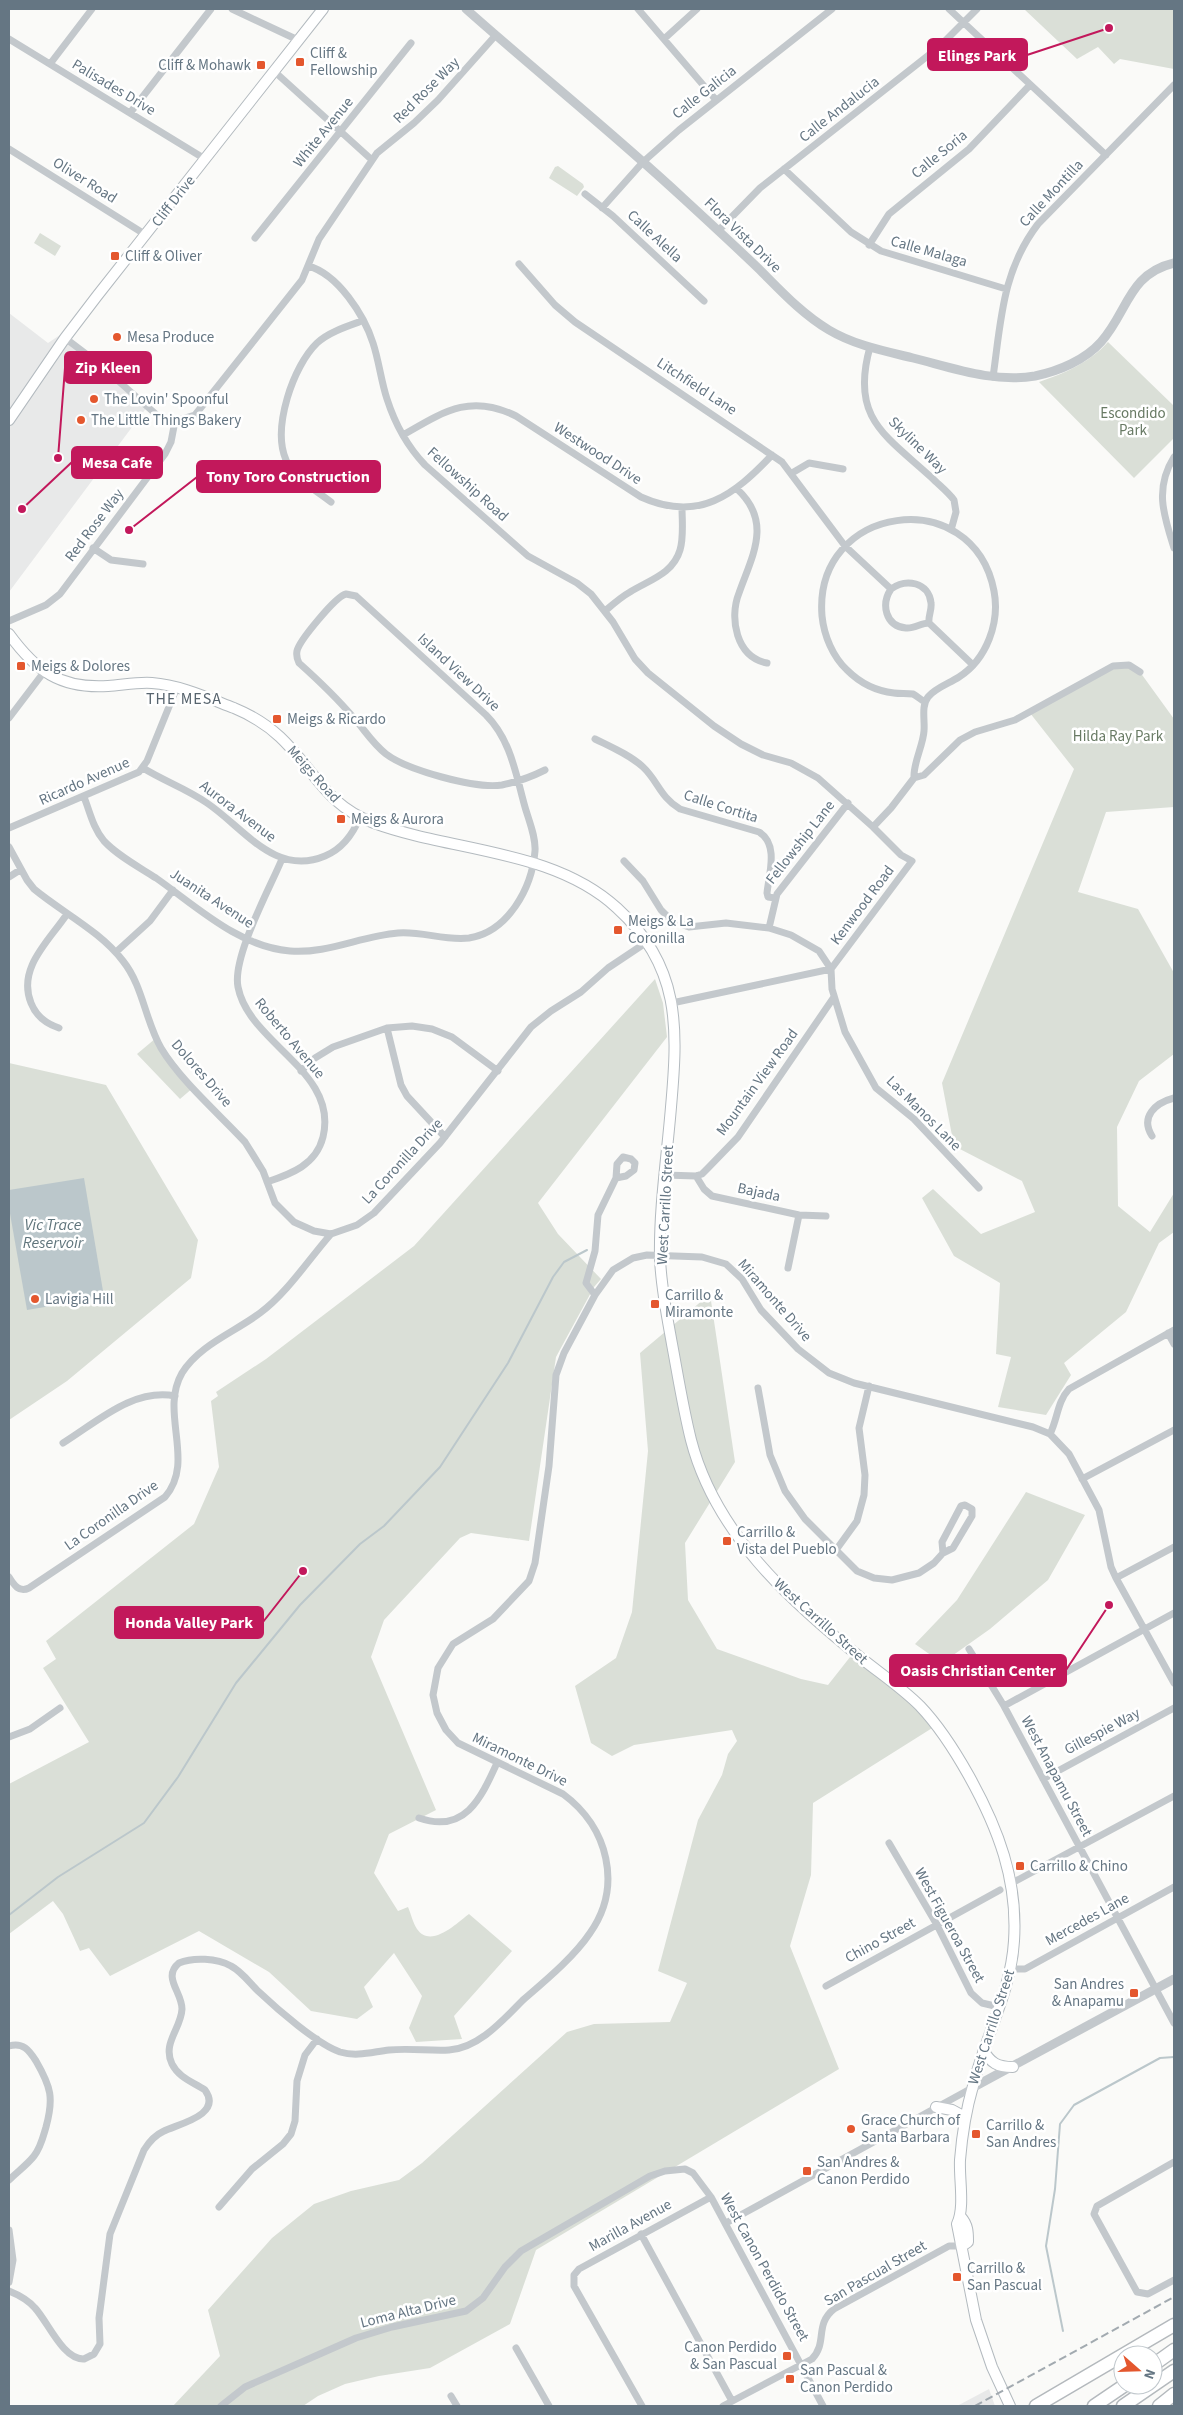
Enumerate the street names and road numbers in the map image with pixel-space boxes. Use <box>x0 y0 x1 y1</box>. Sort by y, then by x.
street label: Red Rose Way <box>388 52 464 128</box>
street label: Palisades Drive <box>68 54 160 121</box>
street label: Calle Galicia <box>668 61 741 124</box>
street label: Calle Andalucia <box>795 71 884 147</box>
street label: White Avenue <box>288 93 358 172</box>
street label: Calle Soria <box>907 125 972 184</box>
street label: Oliver Road <box>49 152 121 208</box>
street label: Calle Montilla <box>1015 155 1088 232</box>
street label: Cliff Drive <box>147 171 200 232</box>
street label: Flora Vista Drive <box>699 193 786 278</box>
street label: Calle Alella <box>622 205 687 268</box>
street label: Calle Malaga <box>888 231 970 272</box>
street label: Litchfield Lane <box>652 353 741 420</box>
street label: Skyline Way <box>883 412 952 479</box>
street label: Westwood Drive <box>550 417 646 490</box>
street label: Fellowship Road <box>422 442 513 527</box>
street label: Red Rose Way <box>60 484 129 566</box>
street label: Island View Drive <box>413 628 505 716</box>
street label: Meigs Road <box>282 741 345 808</box>
street label: Ricardo Avenue <box>36 752 133 811</box>
street label: Aurora Avenue <box>195 776 280 847</box>
street label: Calle Cortita <box>681 785 761 828</box>
street label: Fellowship Lane <box>761 796 840 889</box>
street label: Kenwood Road <box>826 861 899 949</box>
street label: Juanita Avenue <box>166 863 258 933</box>
street label: Roberto Avenue <box>250 993 330 1083</box>
street label: Mountain View Road <box>711 1025 803 1140</box>
street label: Dolores Drive <box>166 1035 237 1112</box>
street label: Las Manos Lane <box>881 1071 966 1156</box>
street label: La Coronilla Drive <box>357 1114 448 1209</box>
street label: West Carrillo Street <box>652 1145 679 1265</box>
street label: Bajada <box>735 1178 782 1207</box>
street label: Miramonte Drive <box>733 1254 817 1346</box>
street label: La Coronilla Drive <box>60 1475 163 1556</box>
street label: West Carrillo Street <box>769 1573 872 1669</box>
street label: Gillespie Way <box>1061 1703 1144 1760</box>
street label: West Anapamu Street <box>1016 1712 1097 1840</box>
street label: Miramonte Drive <box>469 1727 571 1792</box>
street label: West Figueroa Street <box>909 1864 990 1987</box>
street label: Mercedes Lane <box>1042 1888 1133 1951</box>
street label: Chino Street <box>841 1913 919 1968</box>
street label: West Carrillo Street <box>963 1967 1020 2087</box>
street label: West Canon Perdido Street <box>715 2189 814 2345</box>
street label: Marilla Avenue <box>585 2194 675 2257</box>
street label: San Pascual Street <box>820 2235 930 2311</box>
street label: Loma Alta Drive <box>358 2289 458 2334</box>

